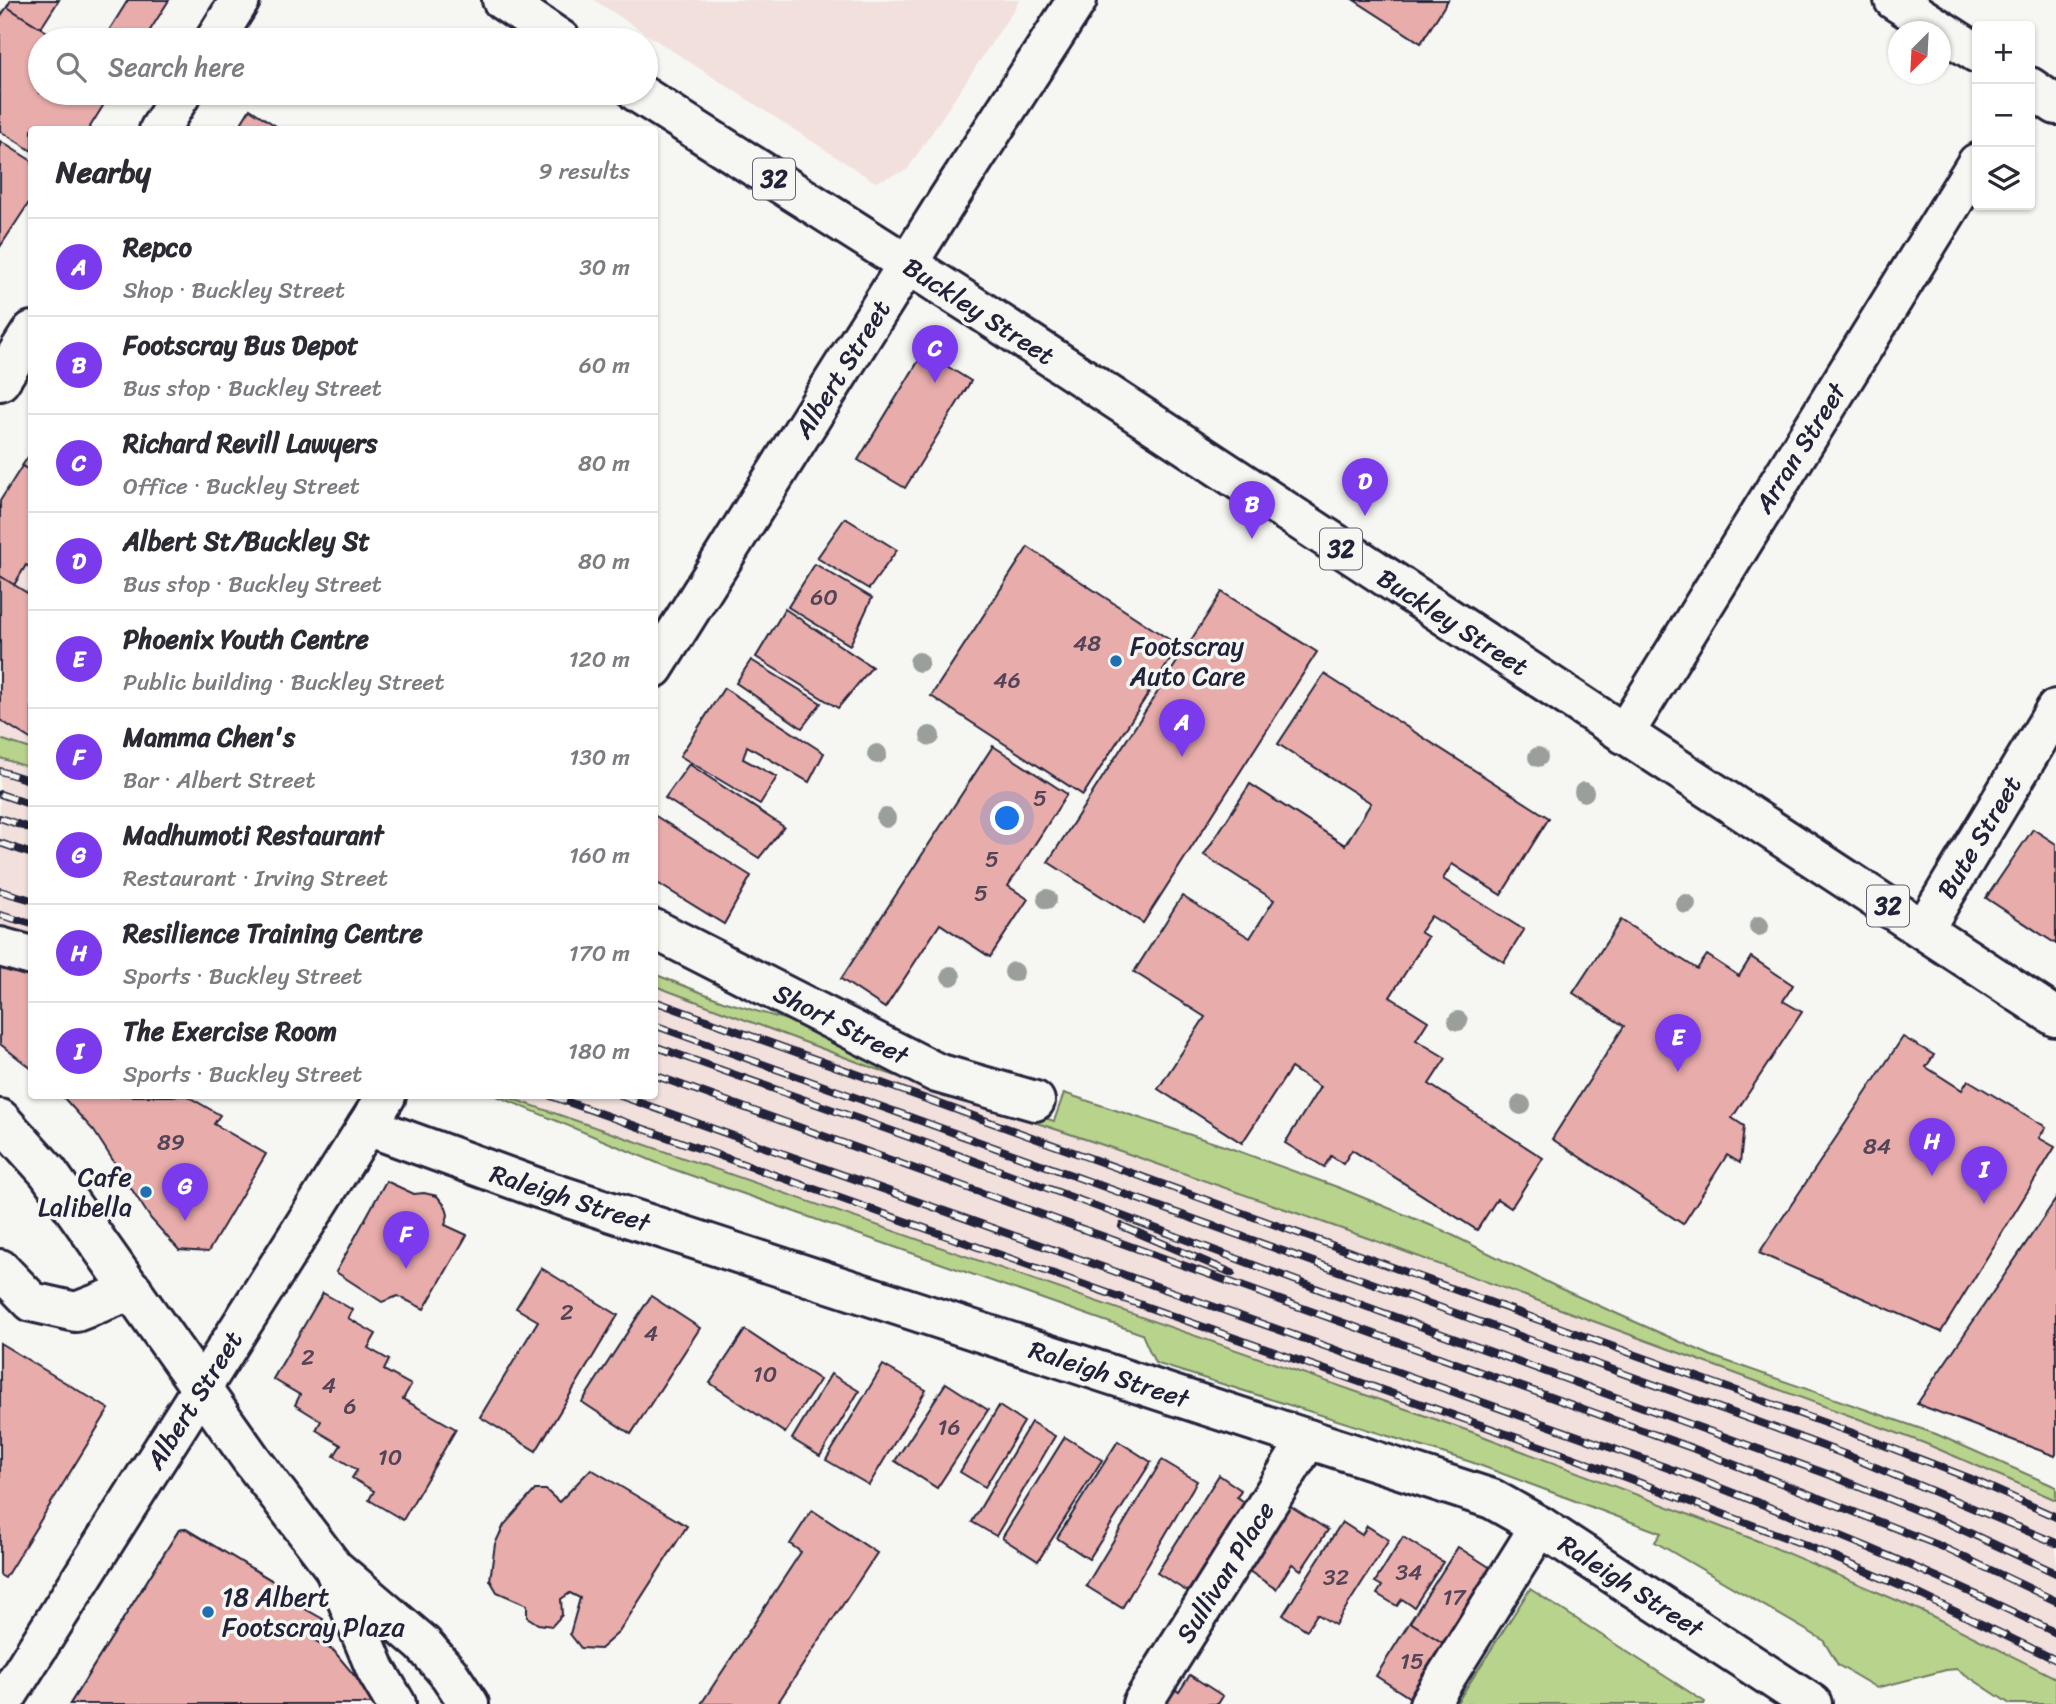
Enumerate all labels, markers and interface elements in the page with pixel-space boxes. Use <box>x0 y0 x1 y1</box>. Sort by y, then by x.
north arrow <box>1888 21 1951 84</box>
map controls <box>1972 21 2035 210</box>
button: + <box>1972 21 2035 84</box>
search box <box>28 28 658 105</box>
text: Search here <box>108 44 245 90</box>
icon: search <box>52 48 90 86</box>
button: − <box>1972 84 2035 147</box>
text: Nearby <box>56 145 151 199</box>
button: layers <box>1972 147 2035 210</box>
text: 9 results <box>539 151 630 192</box>
road number: 32 <box>753 159 795 200</box>
text: Repco <box>123 224 192 270</box>
street label: Buckley Street <box>894 244 1064 378</box>
text: A <box>71 247 87 288</box>
text: 30 m <box>579 247 630 288</box>
text: Shop · Buckley Street <box>123 270 345 311</box>
street label: Albert Street <box>780 290 903 449</box>
text: Footscray Bus Depot <box>123 322 358 368</box>
pin: C <box>912 325 958 383</box>
text: B <box>72 345 86 386</box>
text: 60 m <box>579 345 630 386</box>
text: Bus stop · Buckley Street <box>123 368 382 409</box>
street label: Arran Street <box>1741 372 1859 523</box>
text: Richard Revill Lawyers <box>123 420 377 466</box>
text: C <box>72 443 86 484</box>
text: 80 m <box>578 443 630 484</box>
pin: D <box>1342 458 1388 516</box>
text: Office · Buckley Street <box>123 466 360 507</box>
pin: B <box>1229 481 1275 539</box>
text: Albert St/Buckley St <box>123 518 370 564</box>
road number: 32 <box>1320 528 1362 570</box>
text: D <box>72 541 86 582</box>
text: 80 m <box>578 541 630 582</box>
street label: Buckley Street <box>1368 555 1538 689</box>
text: Bus stop · Buckley Street <box>123 564 382 605</box>
house number: 60 <box>810 577 838 618</box>
text: Phoenix Youth Centre <box>123 616 369 662</box>
house number: 48 <box>1073 623 1101 664</box>
place label: Footscray Auto Care <box>1129 623 1246 699</box>
text: E <box>73 639 85 680</box>
text: 120 m <box>569 639 630 680</box>
marker: Footscray Auto Care <box>1108 653 1124 669</box>
house number: 46 <box>993 660 1021 701</box>
text: Public building · Buckley Street <box>123 662 444 703</box>
pin: A <box>1159 699 1205 757</box>
text: Mamma Chen's <box>123 714 295 760</box>
text: F <box>73 737 85 778</box>
text: 130 m <box>569 737 630 778</box>
text: Bar · Albert Street <box>123 760 315 801</box>
street label: Bute Street <box>1924 766 2034 908</box>
house number: 5 <box>1033 778 1047 819</box>
your location <box>990 801 1024 835</box>
text: Madhumoti Restaurant <box>123 812 383 858</box>
text: G <box>72 835 86 876</box>
text: 160 m <box>569 835 630 876</box>
house number: 5 <box>985 839 999 880</box>
text: Restaurant · Irving Street <box>123 858 388 899</box>
house number: 5 <box>974 873 988 914</box>
road number: 32 <box>1867 885 1909 926</box>
text: Resilience Training Centre <box>123 910 423 956</box>
text: H <box>71 933 87 974</box>
text: 170 m <box>569 933 630 974</box>
text: Sports · Buckley Street <box>123 956 362 997</box>
street label: Short Street <box>765 970 918 1078</box>
text: The Exercise Room <box>123 1008 337 1054</box>
pin: E <box>1655 1014 1701 1072</box>
text: I <box>74 1031 84 1072</box>
text: 180 m <box>568 1031 630 1072</box>
text: Sports · Buckley Street <box>123 1054 362 1095</box>
pin: H <box>1909 1118 1955 1176</box>
house number: 89 <box>157 1122 185 1163</box>
house number: 84 <box>1863 1126 1891 1167</box>
pin: I <box>1961 1146 2007 1204</box>
street label: Raleigh Street <box>484 1150 657 1246</box>
place label: Cafe Lalibella <box>38 1154 132 1230</box>
pin: G <box>162 1163 208 1221</box>
marker: Cafe Lalibella <box>138 1184 154 1200</box>
pin: F <box>383 1211 429 1269</box>
house number: 2 <box>560 1292 574 1333</box>
house number: 4 <box>644 1313 658 1354</box>
street label: Albert Street <box>132 1321 255 1480</box>
street label: Raleigh Street <box>1023 1326 1196 1422</box>
house number: 2 <box>301 1337 315 1378</box>
house number: 10 <box>753 1354 777 1395</box>
house number: 4 <box>322 1365 336 1406</box>
house number: 6 <box>343 1386 357 1427</box>
house number: 16 <box>938 1407 960 1448</box>
house number: 10 <box>378 1437 402 1478</box>
street label: Sullivan Place <box>1163 1492 1287 1652</box>
street label: Raleigh Street <box>1549 1522 1714 1651</box>
house number: 34 <box>1395 1552 1423 1593</box>
house number: 32 <box>1323 1557 1349 1598</box>
place label: 18 Albert Footscray Plaza <box>222 1574 405 1650</box>
house number: 17 <box>1443 1577 1467 1618</box>
marker: 18 Albert Footscray Plaza <box>200 1604 216 1620</box>
house number: 15 <box>1400 1641 1424 1682</box>

